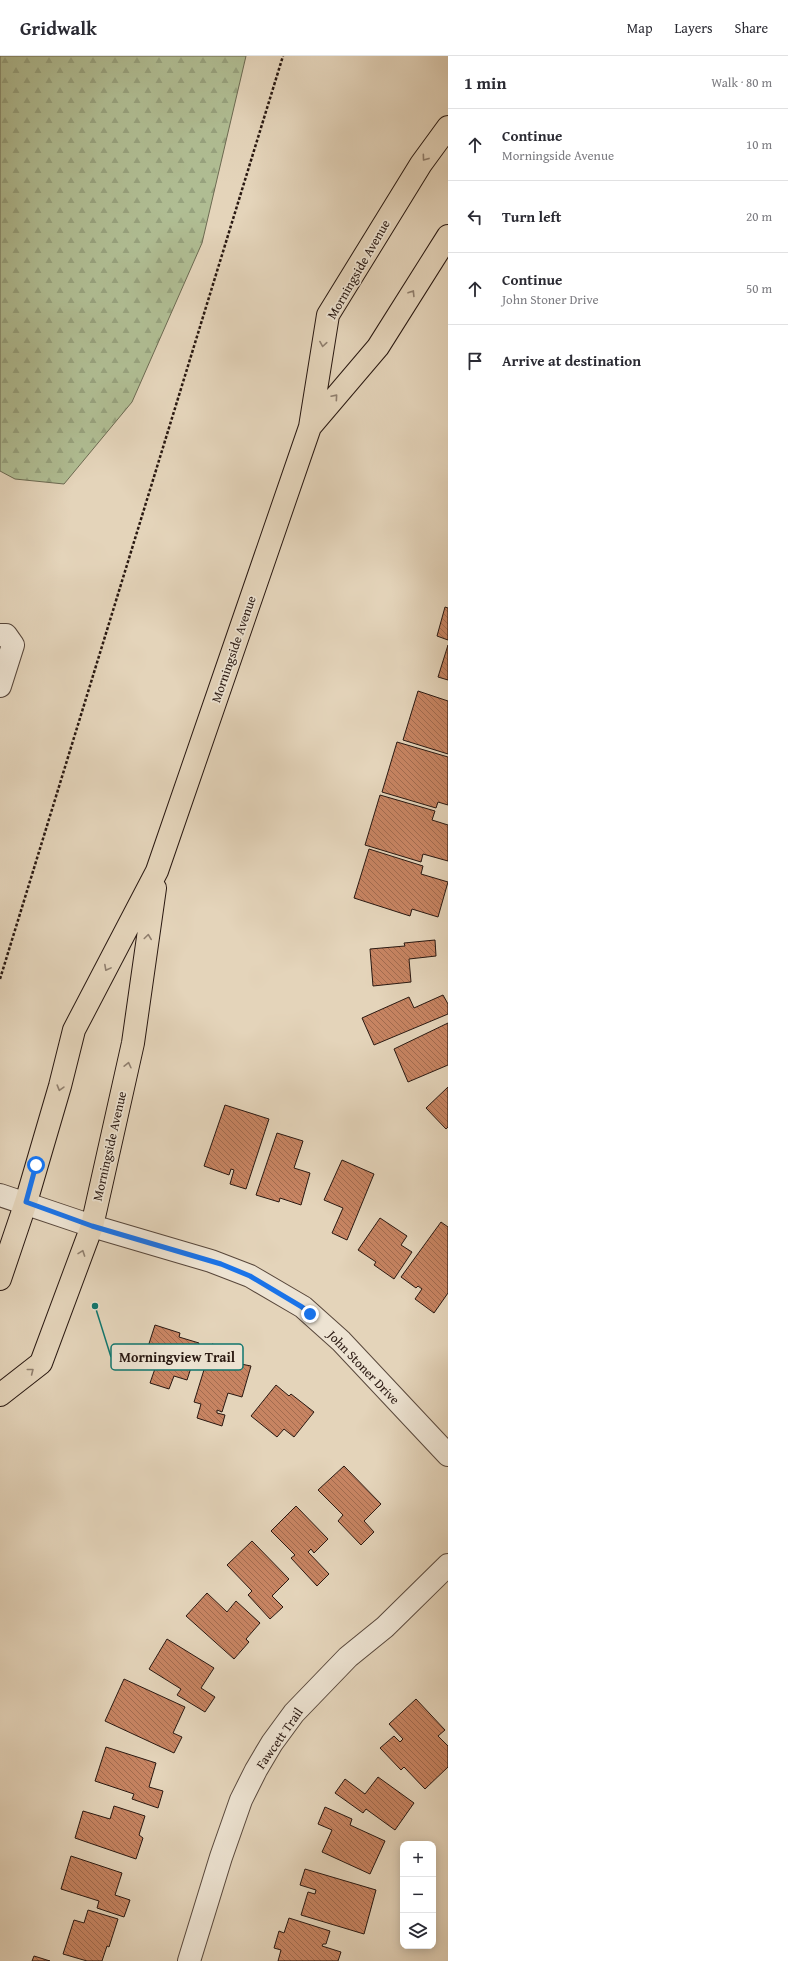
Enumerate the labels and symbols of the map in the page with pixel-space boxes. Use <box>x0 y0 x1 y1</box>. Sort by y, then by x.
one-way arrow <box>423 154 430 161</box>
street label: Morningside Avenue <box>322 216 395 323</box>
one-way arrow <box>407 290 415 297</box>
one-way arrow <box>319 341 328 347</box>
one-way arrow <box>330 395 337 402</box>
street label: Morningside Avenue <box>206 593 261 705</box>
one-way arrow <box>143 934 152 940</box>
one-way arrow <box>104 963 111 971</box>
one-way arrow <box>123 1062 131 1068</box>
one-way arrow <box>56 1084 65 1091</box>
street label: Morningside Avenue <box>88 1089 131 1203</box>
route start <box>27 1156 45 1174</box>
one-way arrow <box>77 1250 85 1257</box>
route end <box>301 1305 319 1323</box>
street label: John Stoner Drive <box>322 1325 404 1409</box>
callout: Morningview Trail <box>111 1344 243 1370</box>
text: Morningview Trail <box>119 1347 236 1367</box>
one-way arrow <box>26 1369 33 1376</box>
street label: Fawcett Trail <box>251 1704 308 1773</box>

